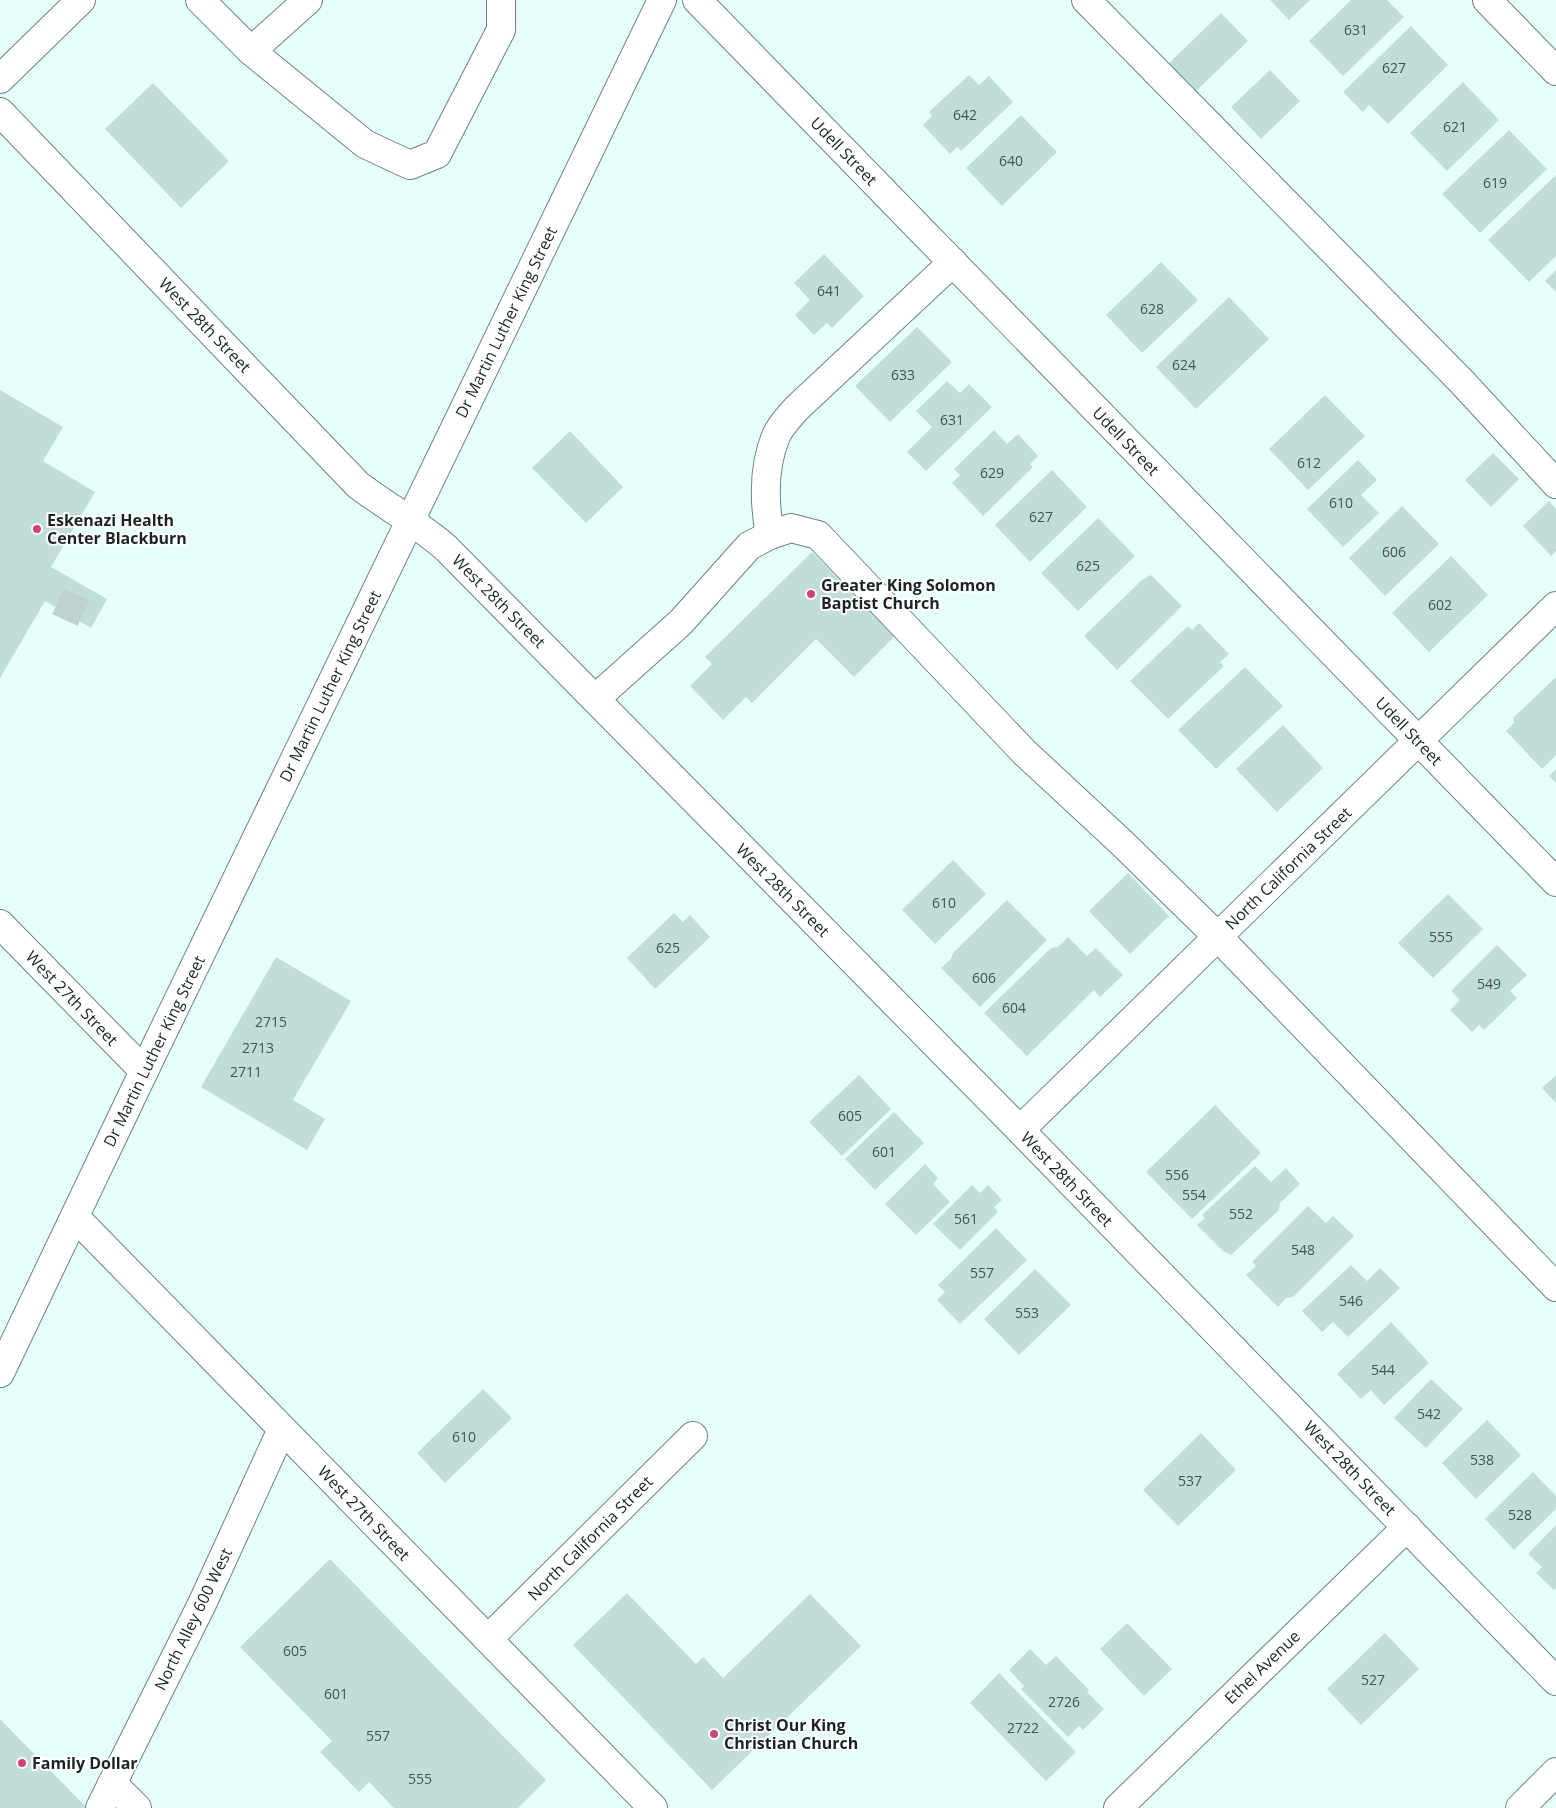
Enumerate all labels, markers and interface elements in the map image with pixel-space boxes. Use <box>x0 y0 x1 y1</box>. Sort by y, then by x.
house number: 631 <box>1344 20 1368 39</box>
house number: 627 <box>1382 58 1406 77</box>
house number: 642 <box>953 105 977 124</box>
street label: Udell Street <box>806 112 882 190</box>
house number: 621 <box>1443 117 1467 136</box>
house number: 640 <box>999 151 1023 170</box>
house number: 619 <box>1483 173 1507 192</box>
street label: Dr Martin Luther King Street <box>450 222 562 421</box>
street label: West 28th Street <box>154 273 256 377</box>
house number: 641 <box>817 281 841 300</box>
house number: 628 <box>1140 299 1164 318</box>
house number: 624 <box>1172 355 1196 374</box>
house number: 633 <box>891 365 915 384</box>
street label: Udell Street <box>1088 402 1164 480</box>
house number: 631 <box>940 410 964 429</box>
house number: 612 <box>1297 453 1321 472</box>
house number: 629 <box>980 463 1004 482</box>
house number: 610 <box>1329 493 1353 512</box>
house number: 627 <box>1029 507 1053 526</box>
place label: Eskenazi Health Center Blackburn <box>47 509 187 549</box>
marker: Eskenazi Health Center Blackburn <box>31 523 43 535</box>
house number: 606 <box>1382 542 1406 561</box>
street label: West 28th Street <box>447 549 551 653</box>
house number: 625 <box>1076 556 1100 575</box>
place label: Greater King Solomon Baptist Church <box>821 574 996 614</box>
street label: Dr Martin Luther King Street <box>274 586 386 785</box>
marker: Greater King Solomon Baptist Church <box>805 588 817 600</box>
house number: 602 <box>1428 595 1452 614</box>
street label: Udell Street <box>1371 692 1447 770</box>
street label: North California Street <box>1220 802 1356 934</box>
street label: West 28th Street <box>731 838 835 942</box>
house number: 610 <box>932 893 956 912</box>
house number: 555 <box>1429 927 1453 946</box>
house number: 625 <box>656 938 680 957</box>
street label: West 27th Street <box>21 946 123 1050</box>
street label: Dr Martin Luther King Street <box>98 951 210 1150</box>
house number: 606 <box>972 968 996 987</box>
house number: 549 <box>1477 974 1501 993</box>
house number: 604 <box>1002 998 1026 1017</box>
house number: 2715 <box>255 1012 287 1031</box>
house number: 2713 <box>242 1038 274 1057</box>
house number: 2711 <box>230 1062 262 1081</box>
house number: 605 <box>838 1106 862 1125</box>
street label: West 28th Street <box>1016 1127 1118 1231</box>
house number: 601 <box>872 1142 896 1161</box>
house number: 556 <box>1165 1165 1189 1184</box>
house number: 554 <box>1182 1185 1206 1204</box>
house number: 552 <box>1229 1204 1253 1223</box>
house number: 561 <box>954 1209 978 1228</box>
house number: 548 <box>1291 1240 1315 1259</box>
house number: 557 <box>970 1263 994 1282</box>
house number: 546 <box>1339 1291 1363 1310</box>
house number: 553 <box>1015 1303 1039 1322</box>
house number: 544 <box>1371 1360 1395 1379</box>
house number: 542 <box>1417 1404 1441 1423</box>
street label: West 28th Street <box>1299 1416 1401 1520</box>
house number: 610 <box>452 1427 476 1446</box>
house number: 538 <box>1470 1450 1494 1469</box>
street label: West 27th Street <box>313 1461 415 1565</box>
street label: North California Street <box>523 1471 657 1605</box>
house number: 537 <box>1178 1471 1202 1490</box>
house number: 528 <box>1508 1505 1532 1524</box>
street label: North Alley 600 West <box>149 1544 237 1694</box>
street label: Ethel Avenue <box>1219 1625 1305 1709</box>
house number: 605 <box>283 1641 307 1660</box>
house number: 527 <box>1361 1670 1385 1689</box>
house number: 601 <box>324 1684 348 1703</box>
house number: 2726 <box>1048 1692 1080 1711</box>
place label: Christ Our King Christian Church <box>724 1714 858 1754</box>
house number: 2722 <box>1007 1718 1039 1737</box>
house number: 557 <box>366 1726 390 1745</box>
marker: Christ Our King Christian Church <box>708 1728 720 1740</box>
place label: Family Dollar <box>32 1752 138 1774</box>
marker: Family Dollar <box>16 1757 28 1769</box>
house number: 555 <box>408 1769 432 1788</box>

